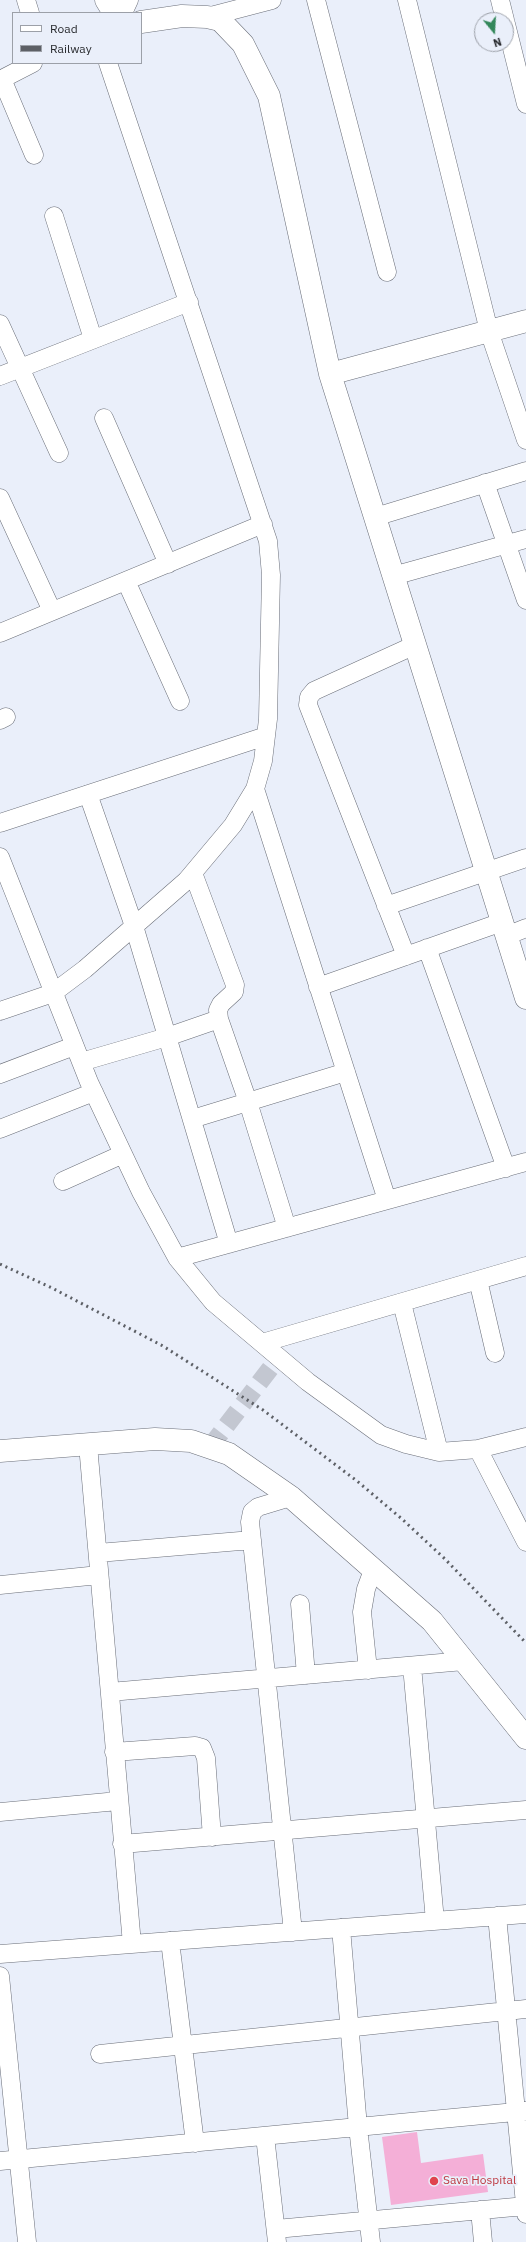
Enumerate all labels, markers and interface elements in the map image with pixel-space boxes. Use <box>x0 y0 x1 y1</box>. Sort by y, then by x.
legend <box>12 12 142 64</box>
north arrow <box>474 12 514 52</box>
text: Road <box>50 21 78 36</box>
text: N <box>491 35 503 50</box>
text: Railway <box>50 41 92 56</box>
place label: Sava Hospital <box>443 2174 516 2188</box>
marker: Sava Hospital <box>428 2175 440 2187</box>

